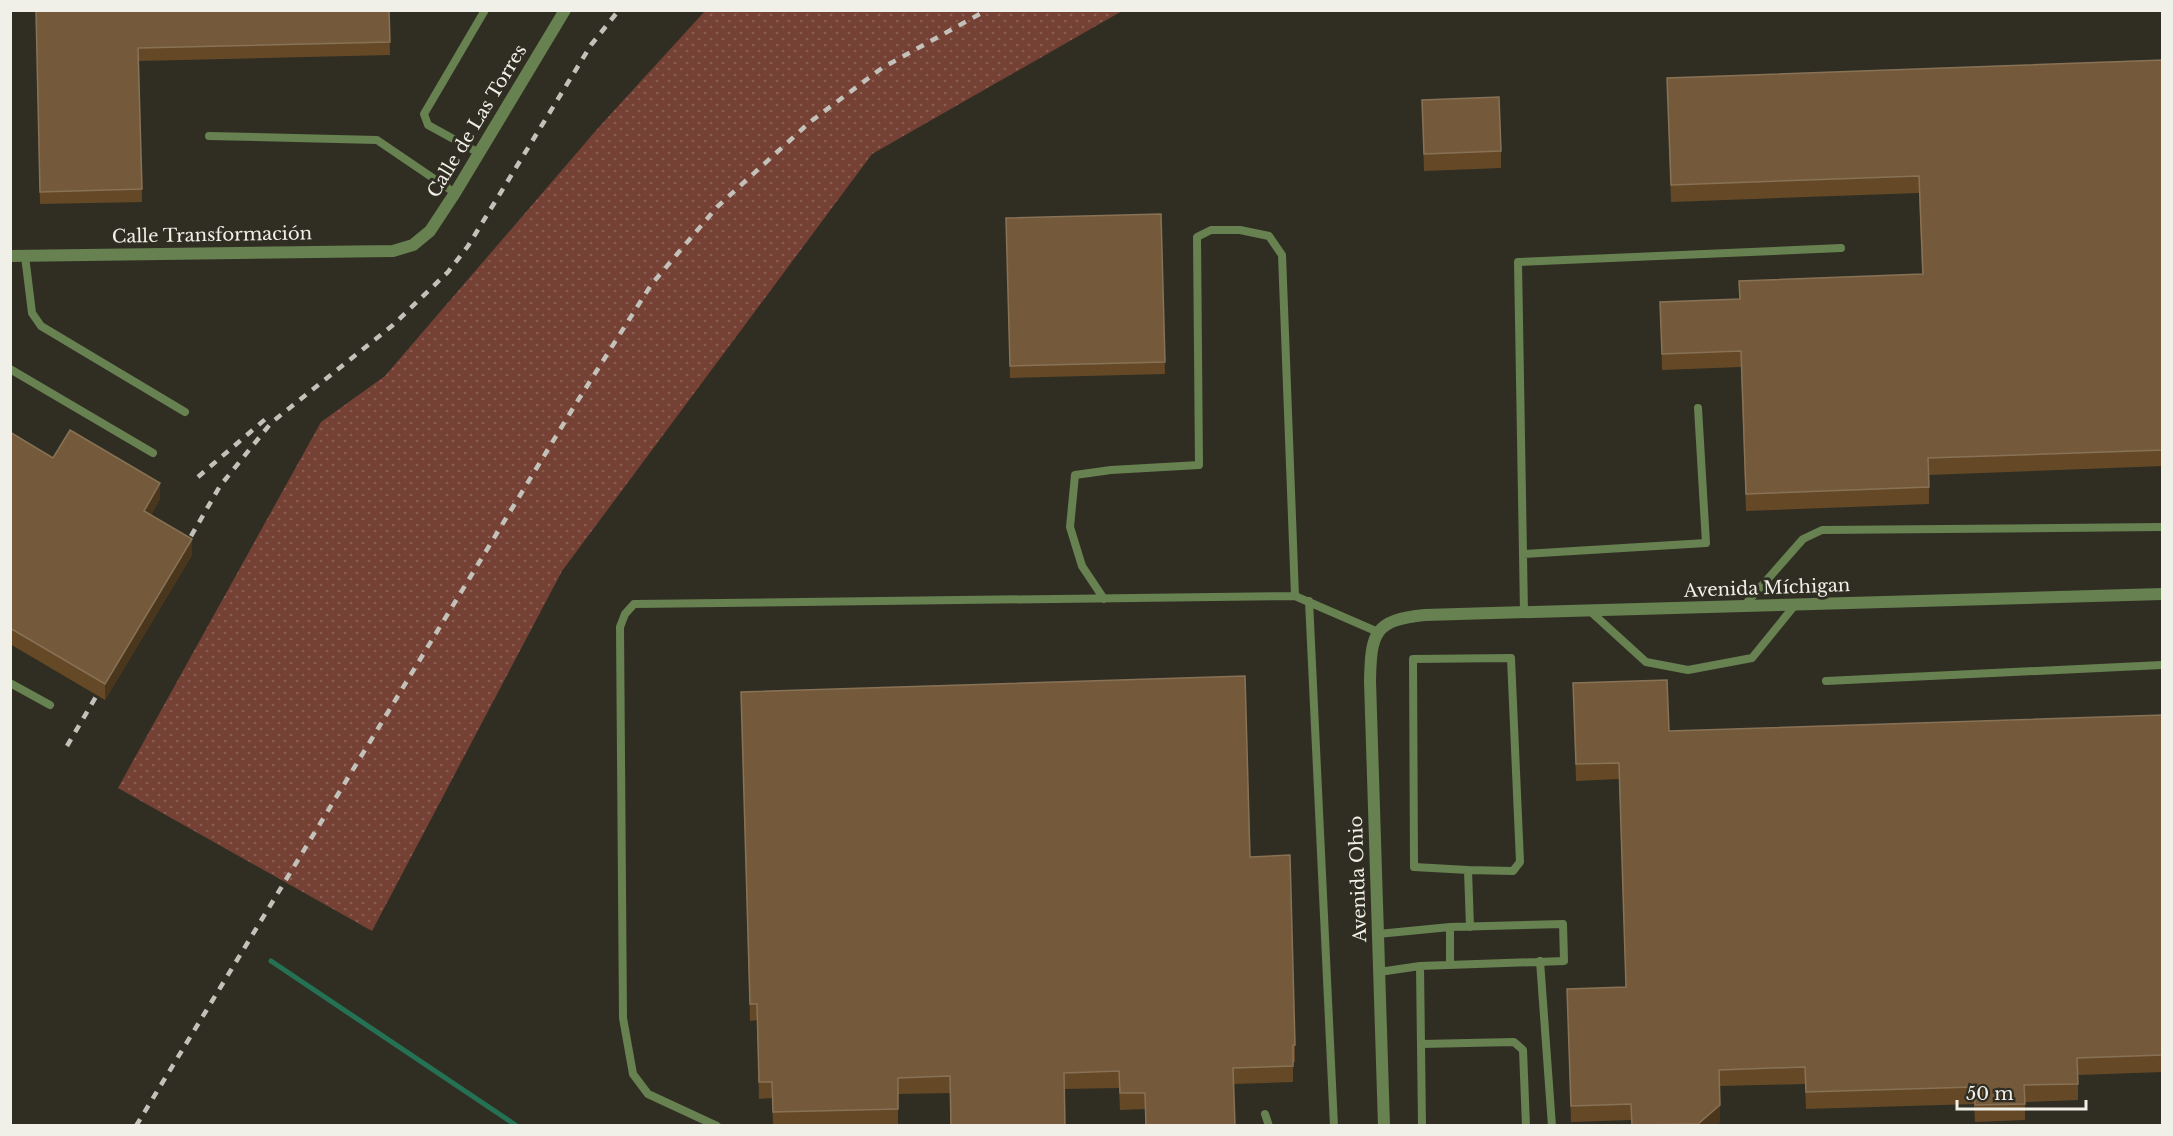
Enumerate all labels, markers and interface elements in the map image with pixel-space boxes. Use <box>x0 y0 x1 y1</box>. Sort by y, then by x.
street label: Calle de Las Torres <box>423 40 531 202</box>
street label: Calle Transformación <box>112 222 312 248</box>
street label: Avenida Míchigan <box>1682 574 1851 602</box>
street label: Avenida Ohio <box>1345 815 1371 944</box>
scale bar <box>1957 1073 2086 1111</box>
text: 50 m <box>1966 1083 2014 1105</box>

